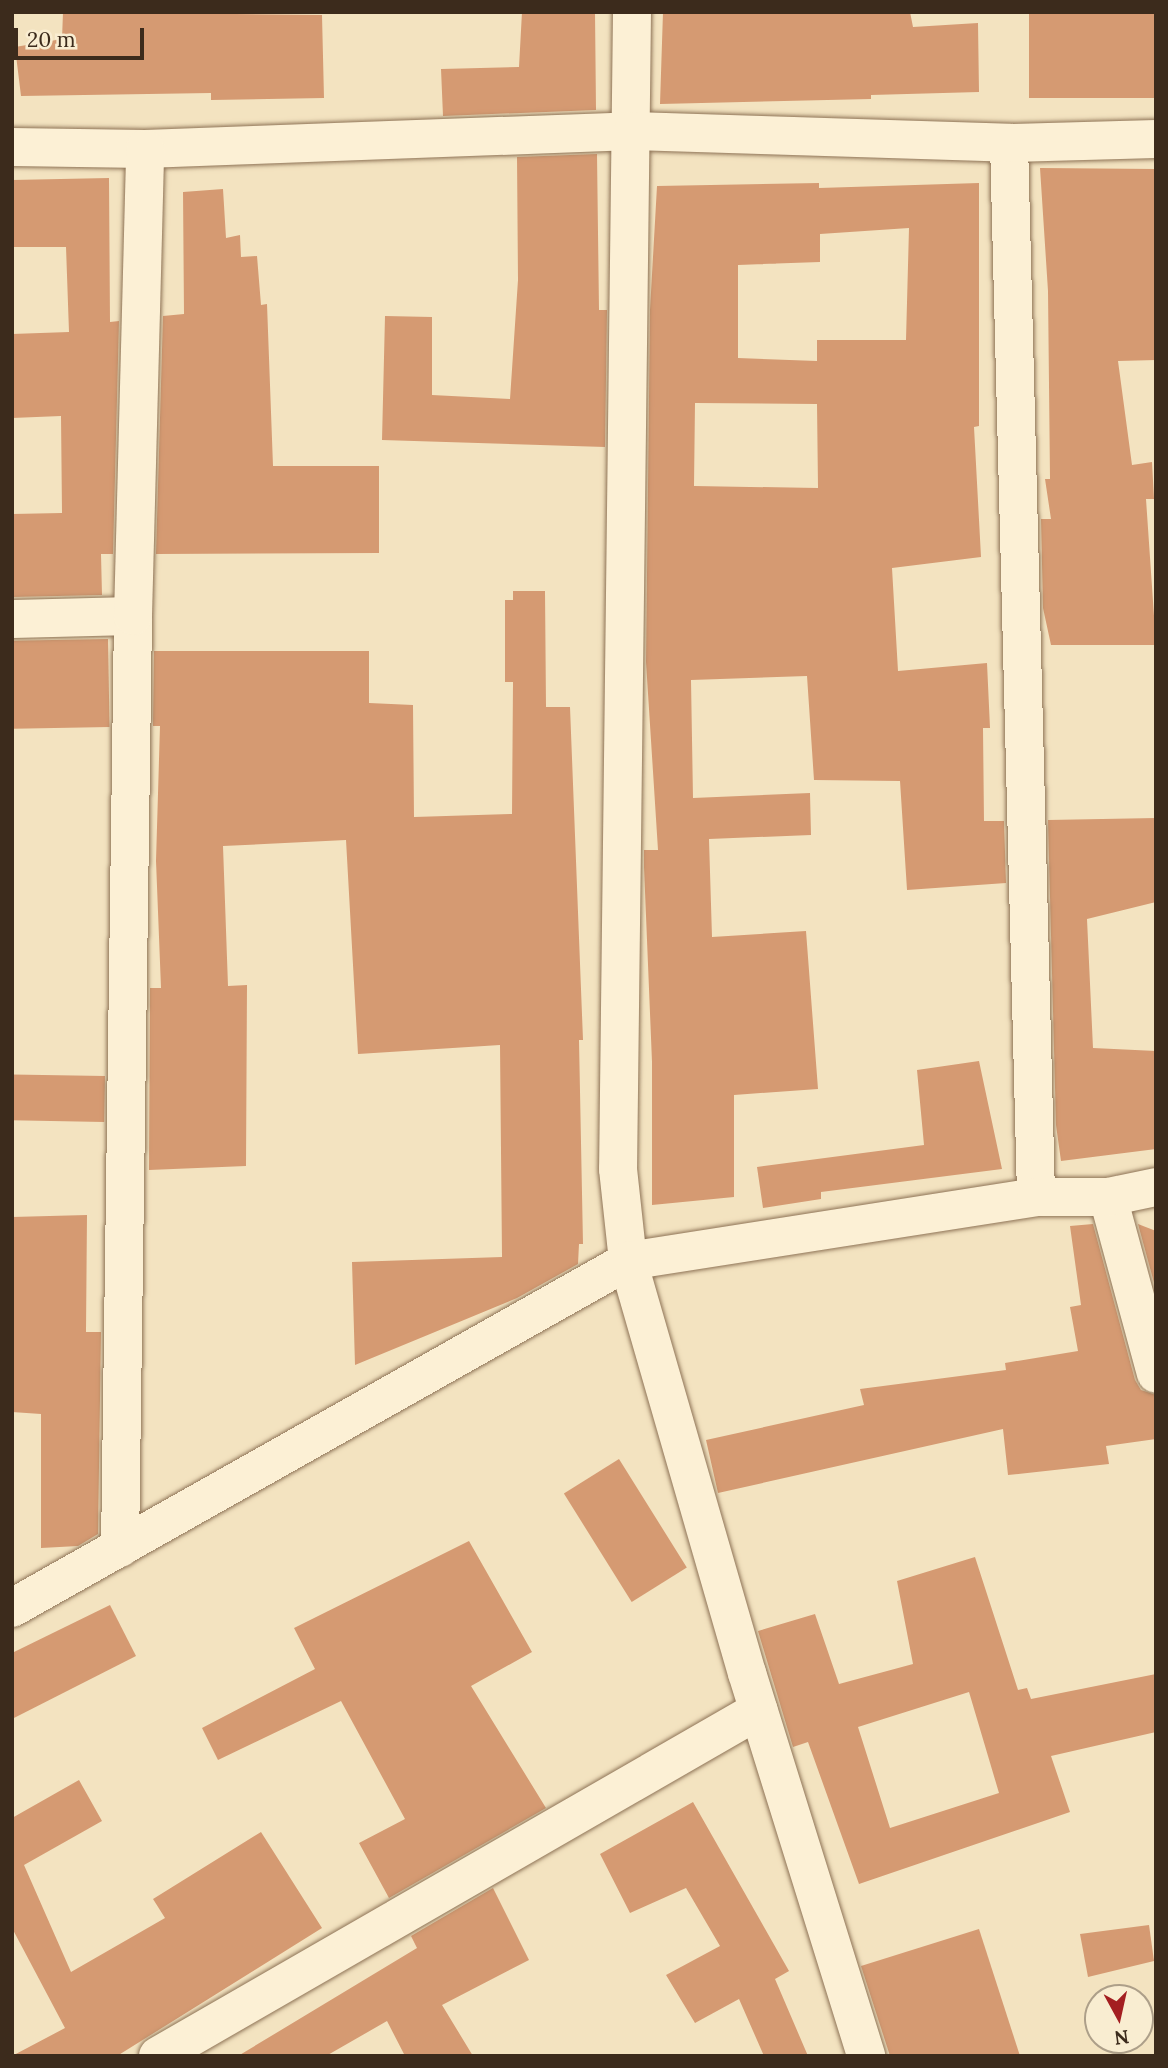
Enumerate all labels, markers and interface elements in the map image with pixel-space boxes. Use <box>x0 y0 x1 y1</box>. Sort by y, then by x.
scale bar <box>18 14 147 58</box>
text: 20 m <box>27 26 76 53</box>
north arrow <box>1084 1984 1154 2054</box>
text: N <box>1113 2025 1131 2051</box>

